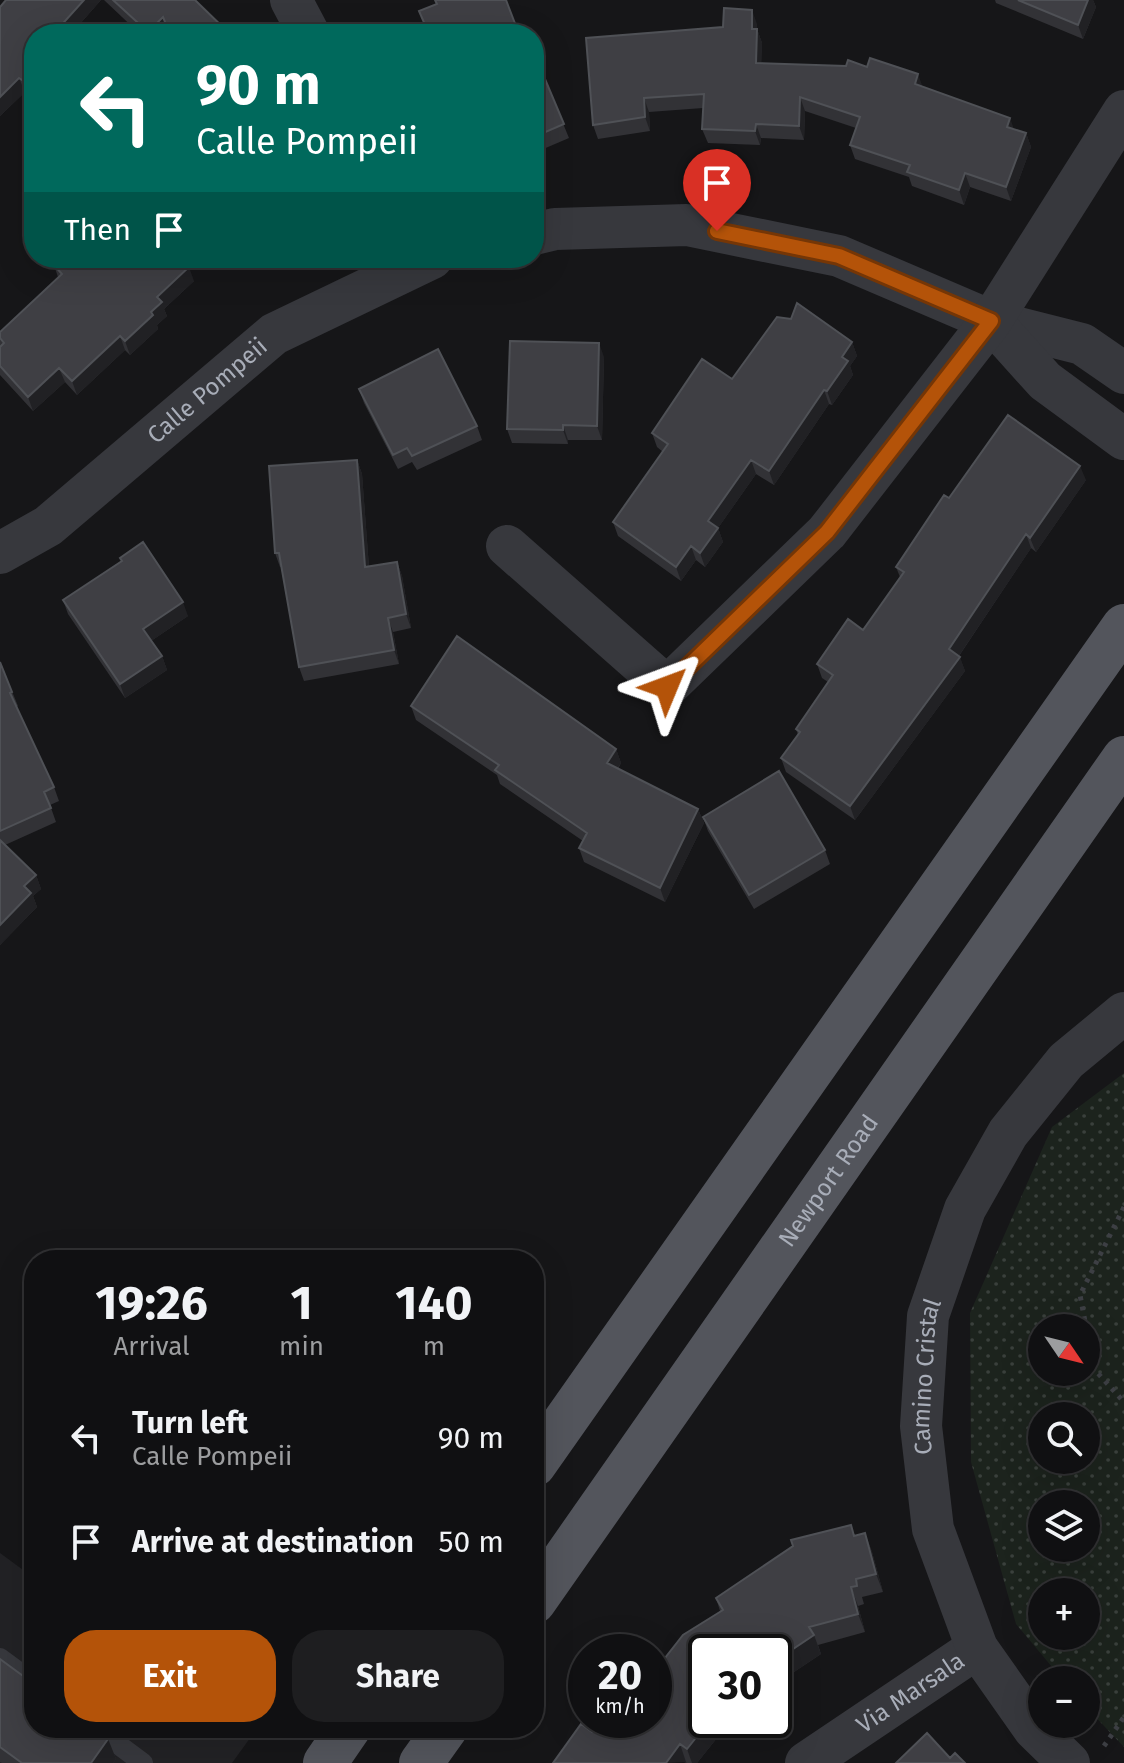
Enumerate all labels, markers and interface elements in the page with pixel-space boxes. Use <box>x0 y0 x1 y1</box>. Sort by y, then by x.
text: 90 m <box>196 52 321 119</box>
icon: left <box>64 56 168 160</box>
text: Calle Pompeii <box>196 120 418 164</box>
pin <box>683 149 751 231</box>
icon: arrive <box>695 161 739 205</box>
icon: arrive <box>147 208 191 252</box>
text: Then <box>64 212 131 248</box>
street label: Calle Pompeii <box>142 332 273 449</box>
position arrow <box>625 645 709 729</box>
street label: Newport Road <box>773 1109 884 1252</box>
text: 19:26 <box>95 1274 208 1332</box>
text: 1 <box>290 1274 313 1332</box>
text: 140 <box>395 1274 473 1332</box>
street label: Camino Cristal <box>907 1295 947 1456</box>
north arrow <box>1028 1314 1100 1386</box>
map controls <box>1028 1314 1100 1738</box>
text: Arrival <box>113 1331 190 1362</box>
text: min <box>279 1331 324 1362</box>
text: m <box>423 1331 445 1362</box>
button: search <box>1028 1402 1100 1474</box>
text: Turn left <box>132 1405 248 1441</box>
icon: left <box>64 1416 108 1460</box>
text: 90 m <box>438 1420 504 1456</box>
text: Calle Pompeii <box>132 1441 292 1472</box>
button: layers <box>1028 1490 1100 1562</box>
icon: arrive <box>64 1520 108 1564</box>
text: Arrive at destination <box>132 1524 414 1560</box>
text: 50 m <box>439 1524 504 1560</box>
button: + <box>1028 1578 1100 1650</box>
button: Exit <box>64 1630 276 1722</box>
button: Share <box>292 1630 504 1722</box>
speed limit sign: 30 <box>688 1634 792 1738</box>
street label: Via Marsala <box>851 1646 970 1739</box>
text: 20 <box>598 1652 642 1700</box>
button: − <box>1028 1666 1100 1738</box>
text: km/h <box>595 1694 645 1718</box>

